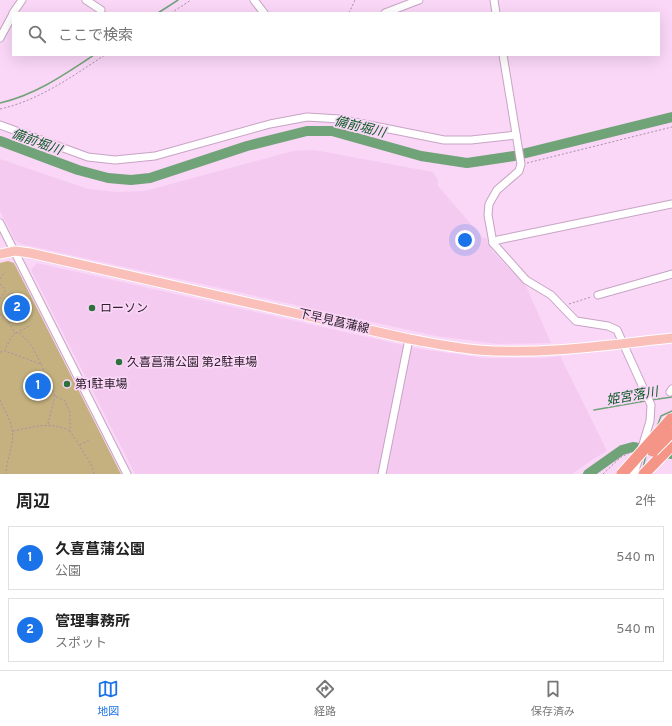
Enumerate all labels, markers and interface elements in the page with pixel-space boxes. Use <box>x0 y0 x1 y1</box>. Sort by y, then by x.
search box <box>12 12 660 56</box>
icon: search <box>26 23 48 45</box>
text: ここで検索 <box>58 27 133 46</box>
water label: 備前堀川 <box>332 114 389 142</box>
water label: 備前堀川 <box>9 126 65 160</box>
your location <box>455 230 475 250</box>
pin: 2 <box>4 293 30 323</box>
place label: ローソン <box>100 301 148 317</box>
marker: ローソン <box>87 303 97 313</box>
street label: 下早見菖蒲線 <box>297 306 371 338</box>
place label: 久喜菖蒲公園 第2駐車場 <box>127 355 257 371</box>
marker: 久喜菖蒲公園 第2駐車場 <box>114 357 124 367</box>
pin: 1 <box>25 371 51 401</box>
place label: 第1駐車場 <box>75 377 127 393</box>
marker: 第1駐車場 <box>62 379 72 389</box>
water label: 姫宮落川 <box>605 384 661 409</box>
text: 周辺 <box>16 492 50 514</box>
text: 2件 <box>635 494 656 510</box>
text: 久喜菖蒲公園 <box>55 541 145 560</box>
text: 1 <box>27 550 33 566</box>
text: 540 m <box>616 550 655 566</box>
text: 公園 <box>55 564 81 580</box>
text: 管理事務所 <box>55 613 130 632</box>
text: 2 <box>26 622 34 638</box>
text: 540 m <box>616 622 655 638</box>
text: スポット <box>55 636 107 652</box>
tab: 地図 <box>97 678 119 719</box>
tab: 経路 <box>314 678 336 719</box>
tab: 保存済み <box>531 678 575 719</box>

